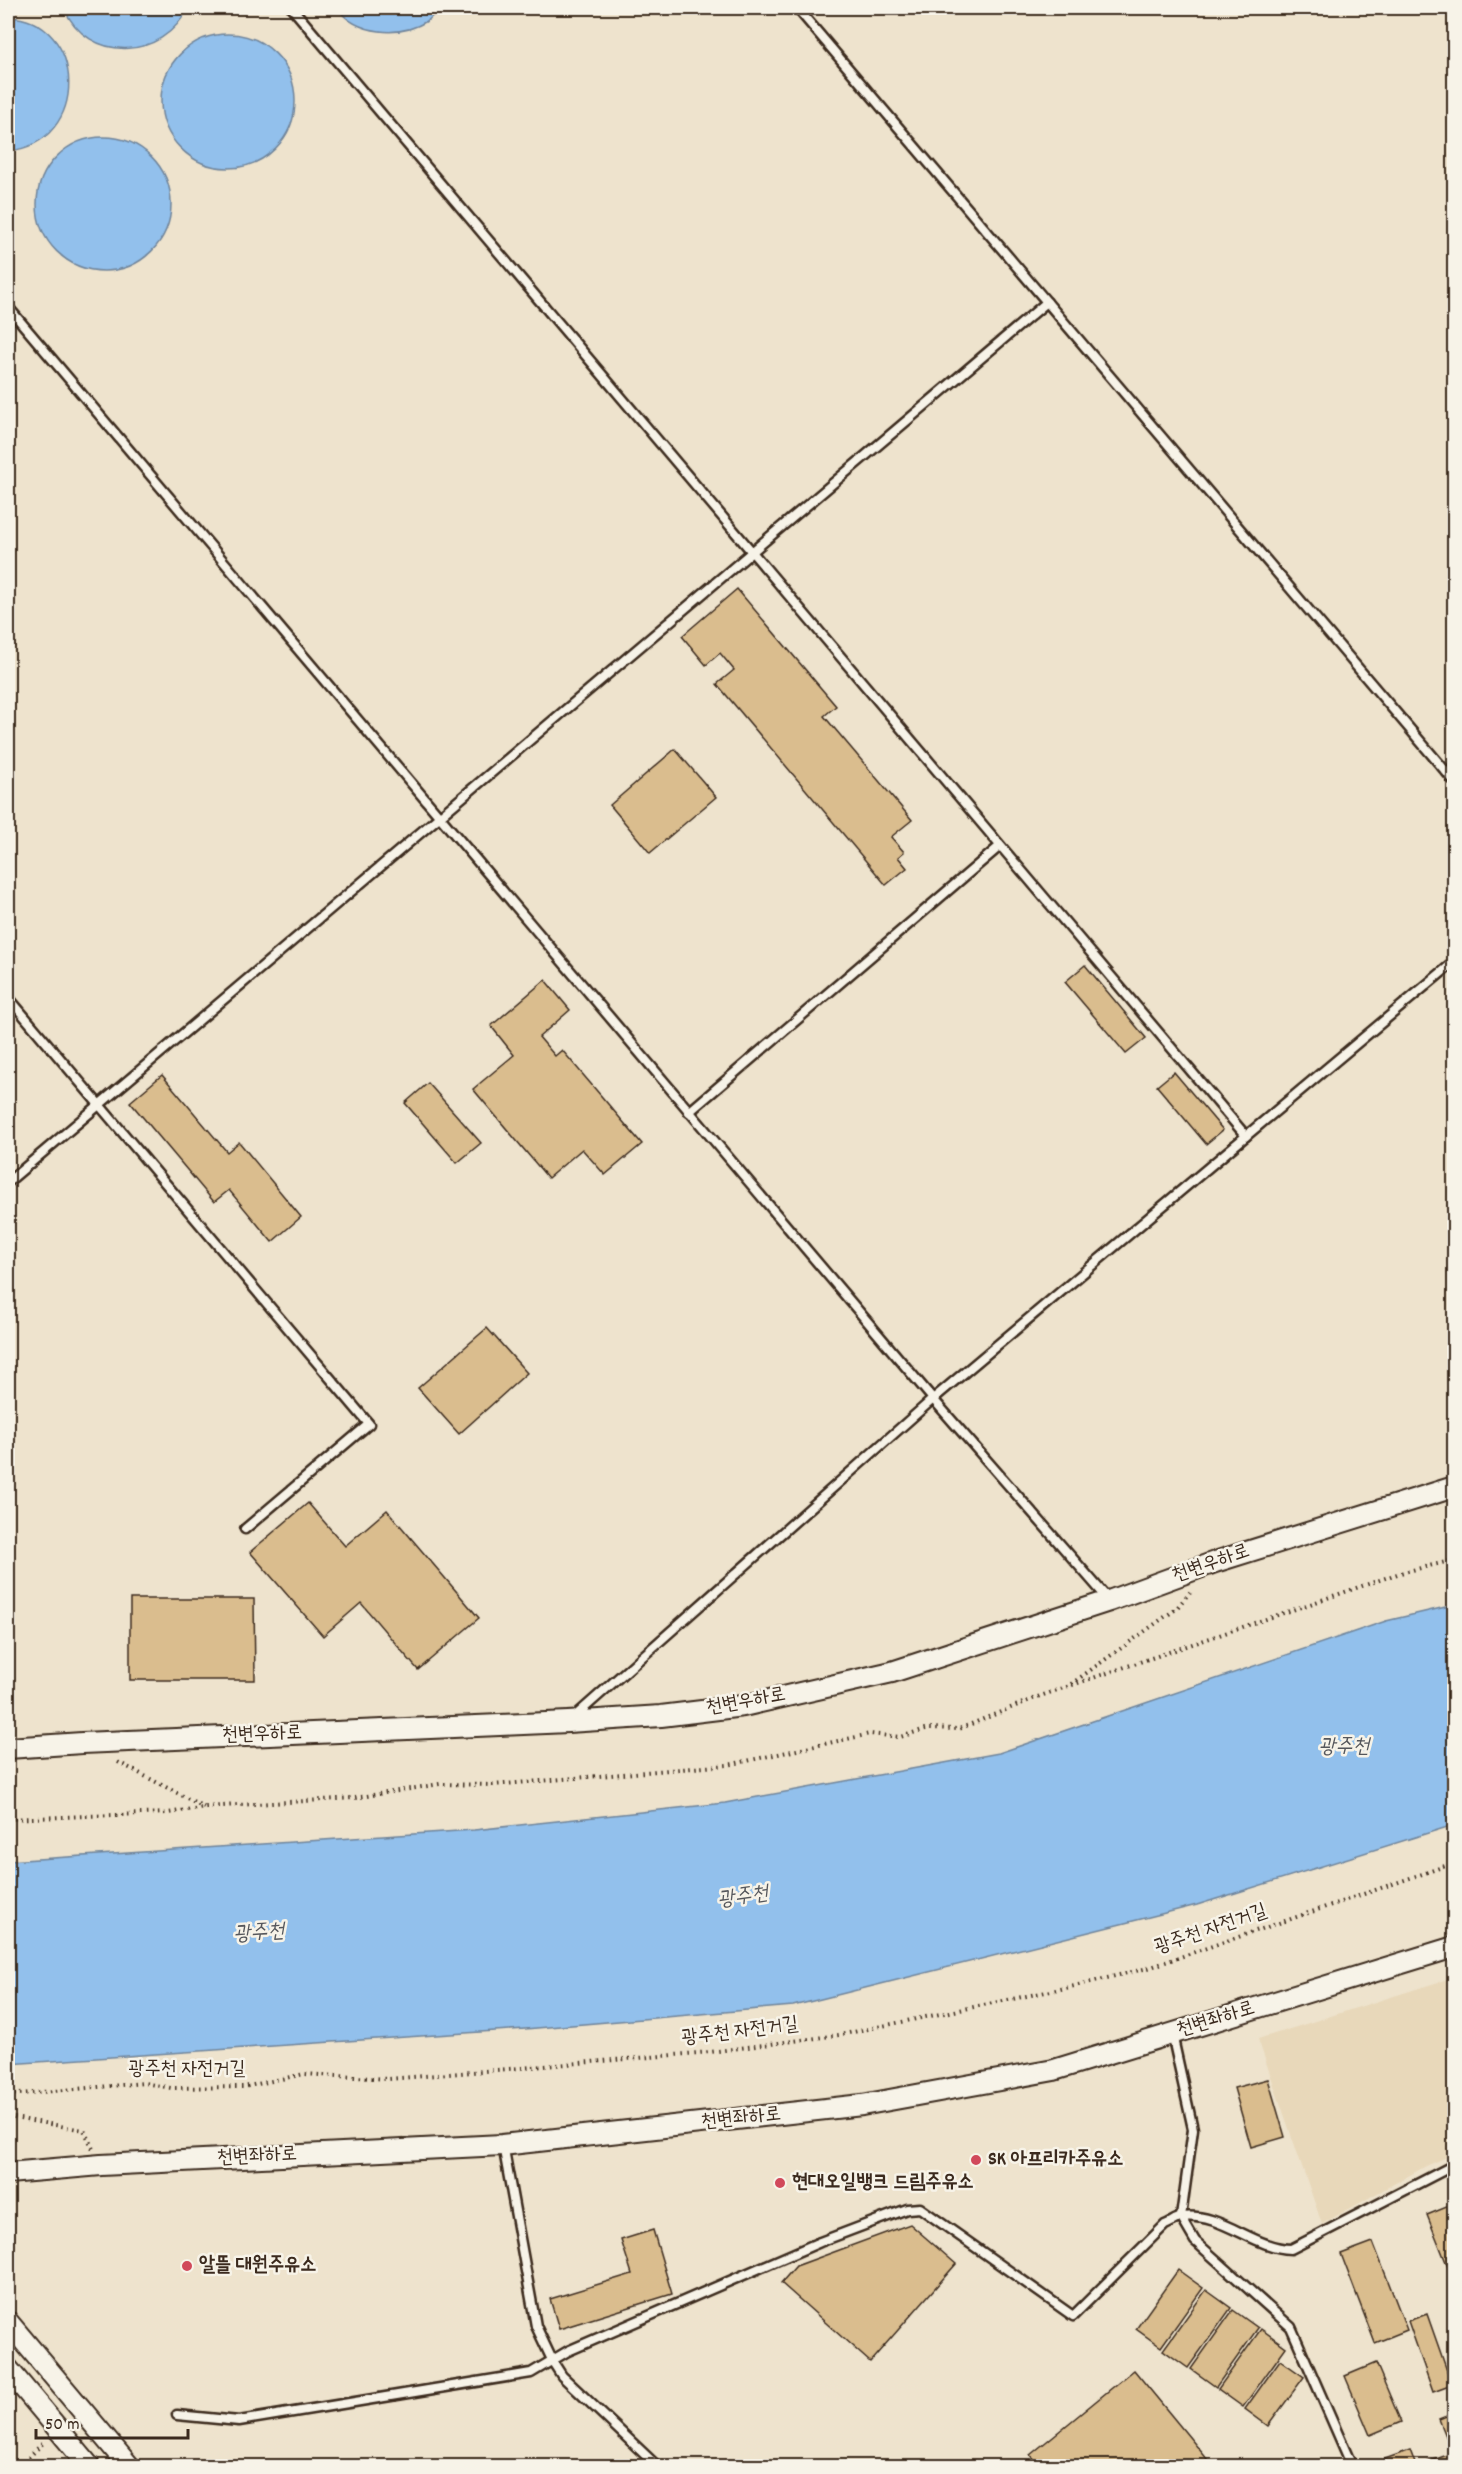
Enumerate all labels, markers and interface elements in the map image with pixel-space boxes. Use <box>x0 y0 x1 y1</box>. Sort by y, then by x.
street label: 천변우하로 <box>1168 1538 1254 1590</box>
street label: 천변우하로 <box>704 1681 788 1723</box>
street label: 천변우하로 <box>221 1720 303 1750</box>
water label: 광주천 <box>1319 1733 1371 1763</box>
water label: 광주천 <box>716 1879 772 1916</box>
street label: 광주천 자전거길 <box>1151 1898 1271 1962</box>
water label: 광주천 <box>233 1917 287 1951</box>
street label: 천변좌하로 <box>1173 1995 1259 2045</box>
street label: 광주천 자전거길 <box>680 2011 800 2053</box>
street label: 광주천 자전거길 <box>128 2056 246 2084</box>
street label: 천변좌하로 <box>700 2101 782 2137</box>
street label: 천변좌하로 <box>216 2141 298 2173</box>
place label: SK 아프리카주유소 <box>988 2146 1123 2174</box>
marker: SK 아프리카주유소 <box>969 2153 983 2167</box>
place label: 현대오일뱅크 드림주유소 <box>792 2169 974 2197</box>
marker: 현대오일뱅크 드림주유소 <box>773 2176 787 2190</box>
place label: 알뜰 대원주유소 <box>199 2252 316 2280</box>
marker: 알뜰 대원주유소 <box>180 2259 194 2273</box>
scale bar <box>36 2402 188 2440</box>
text: 50 m <box>45 2413 80 2438</box>

